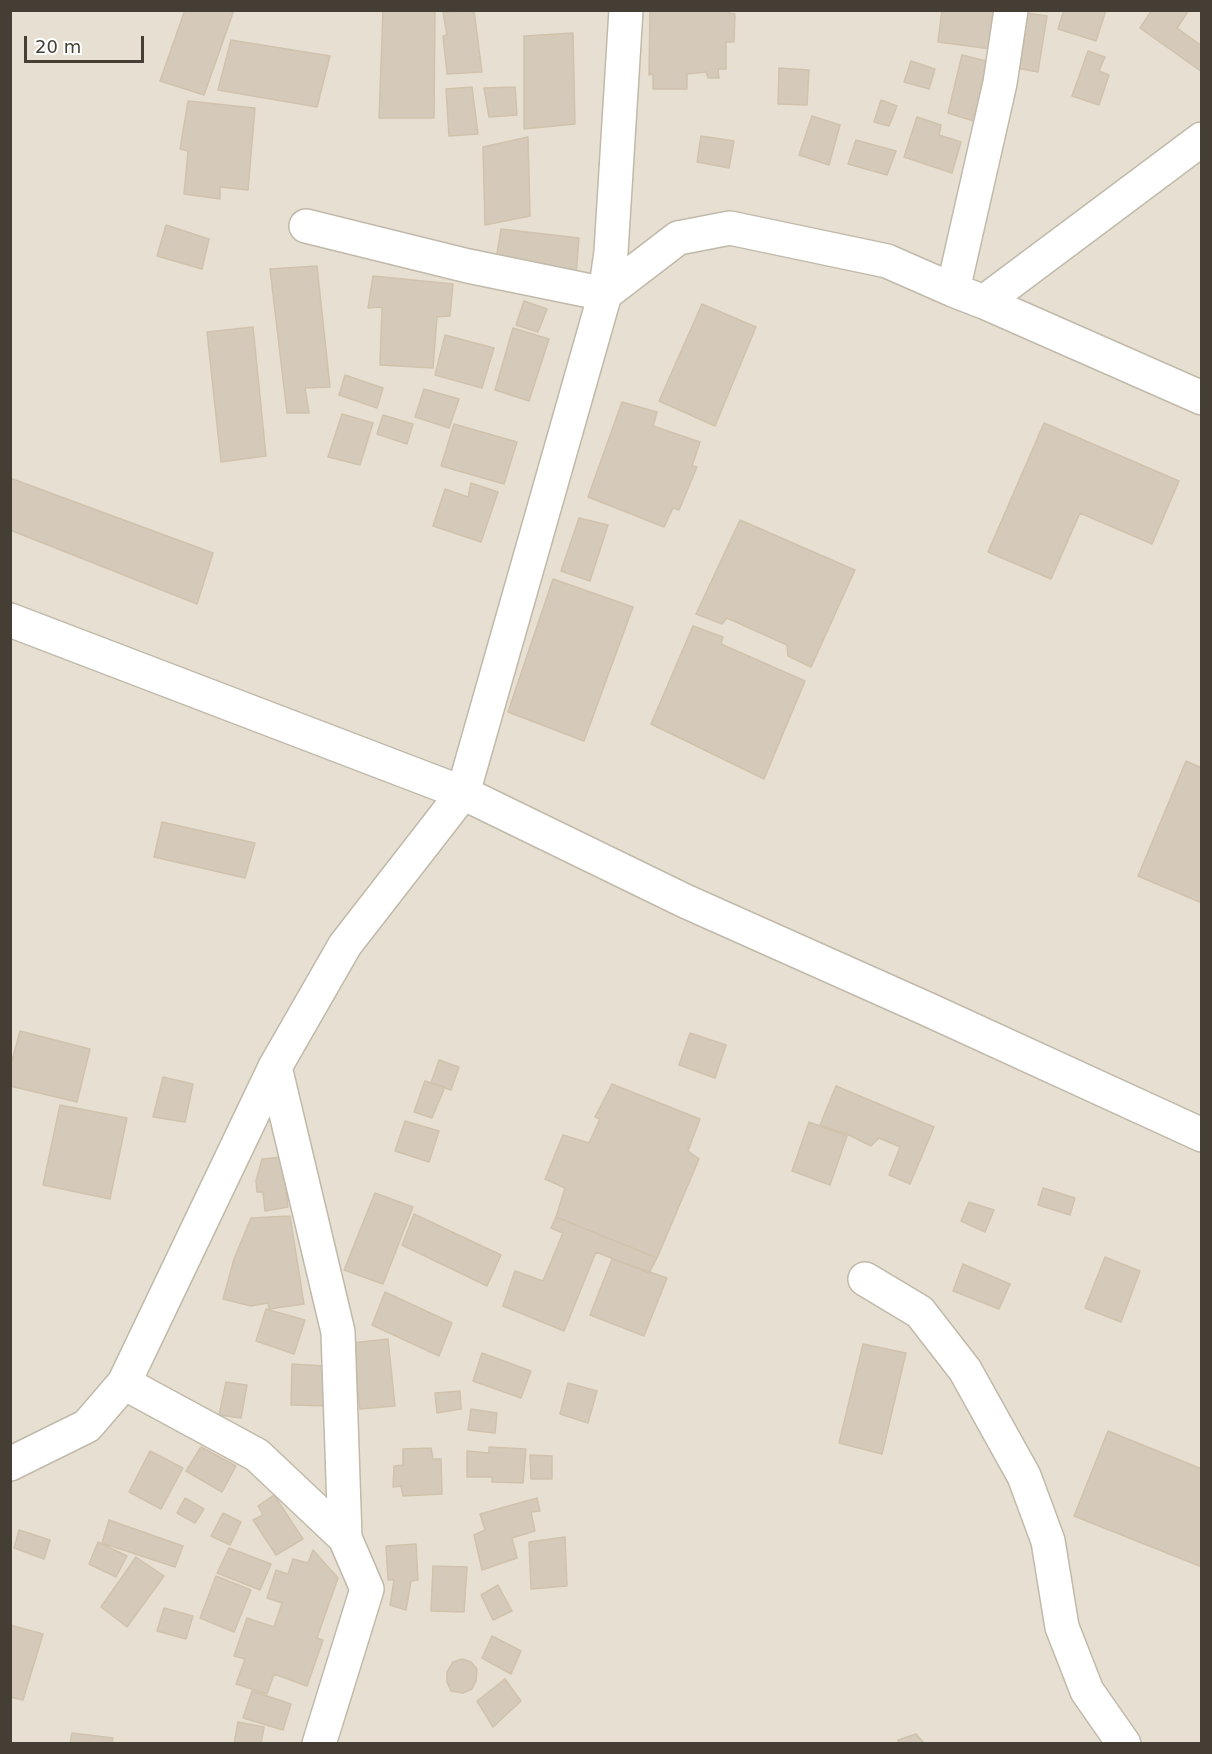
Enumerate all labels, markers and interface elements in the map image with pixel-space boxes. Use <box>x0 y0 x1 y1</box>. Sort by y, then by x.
scale bar <box>27 24 147 62</box>
text: 20 m <box>35 36 81 57</box>

